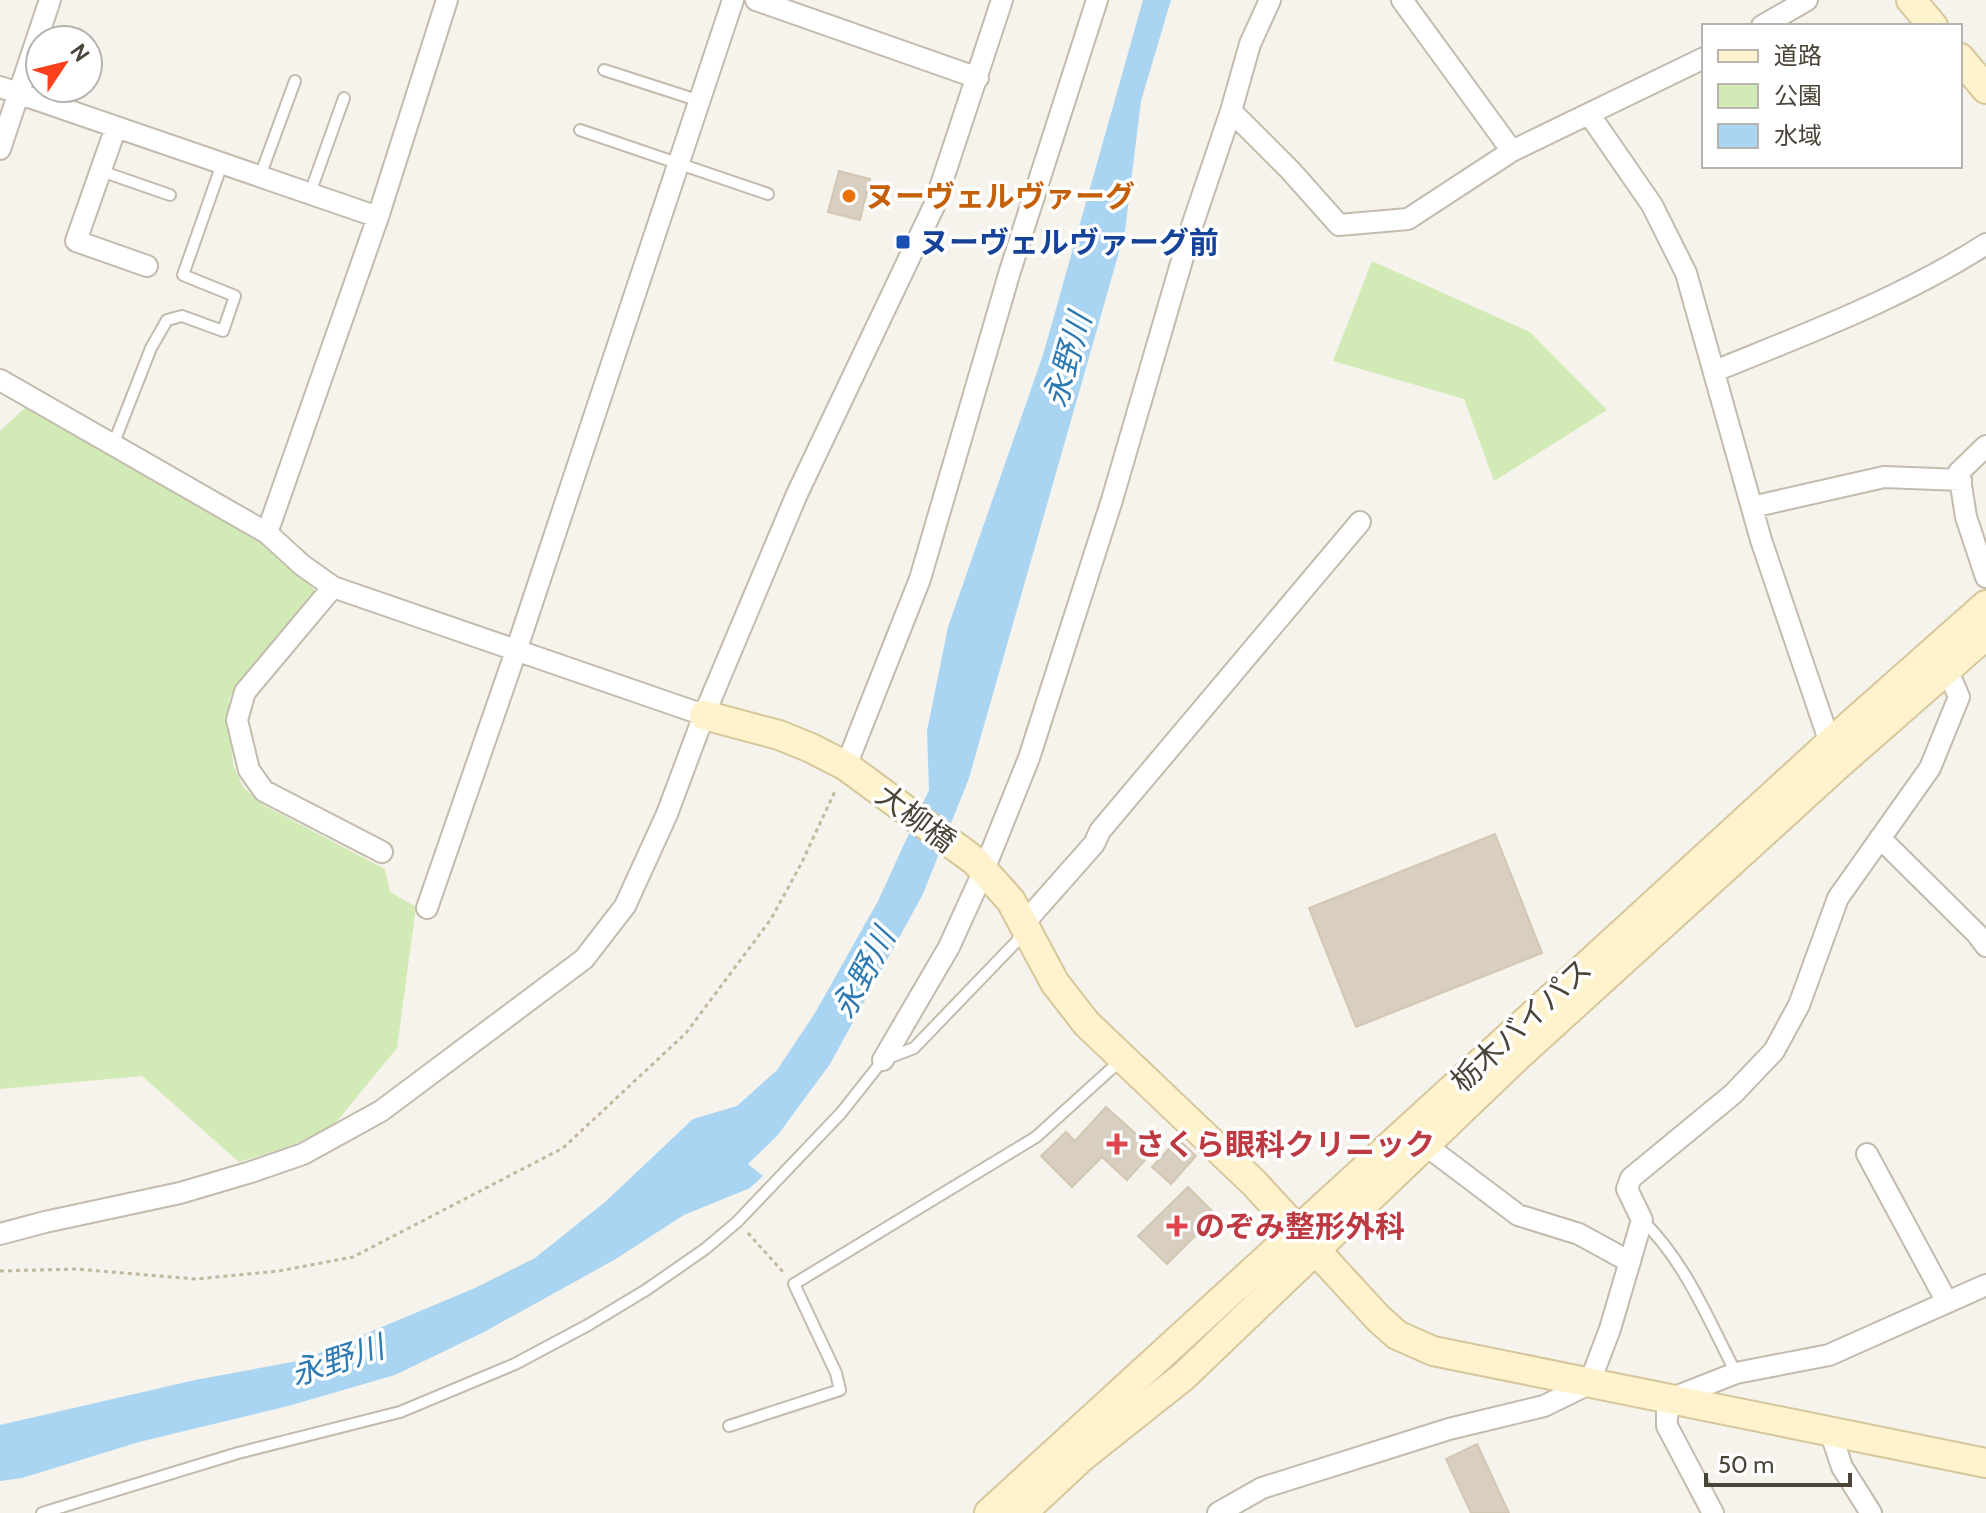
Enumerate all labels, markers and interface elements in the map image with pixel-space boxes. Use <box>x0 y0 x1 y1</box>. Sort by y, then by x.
north arrow <box>24 24 104 104</box>
legend <box>1702 24 1962 168</box>
text: N <box>64 39 95 67</box>
text: 道路 <box>1774 41 1822 70</box>
text: 公園 <box>1774 81 1822 110</box>
text: 水域 <box>1774 121 1822 150</box>
place label: ヌーヴェルヴァーグ <box>865 178 1135 215</box>
marker: ヌーヴェルヴァーグ <box>840 187 858 205</box>
place label: ヌーヴェルヴァーグ前 <box>919 224 1219 261</box>
marker: ヌーヴェルヴァーグ前 <box>894 233 912 251</box>
water label: 永野川 <box>1035 306 1100 412</box>
street label: 大柳橋 <box>869 776 963 860</box>
water label: 永野川 <box>823 919 904 1025</box>
street label: 栃木バイパス <box>1443 950 1599 1100</box>
place label: さくら眼科クリニック <box>1135 1126 1435 1163</box>
marker: さくら眼科クリニック <box>1106 1133 1128 1155</box>
place label: のぞみ整形外科 <box>1195 1208 1405 1245</box>
marker: のぞみ整形外科 <box>1166 1215 1188 1237</box>
water label: 永野川 <box>285 1326 392 1393</box>
scale bar <box>1706 1437 1850 1487</box>
text: 50 m <box>1718 1450 1774 1479</box>

